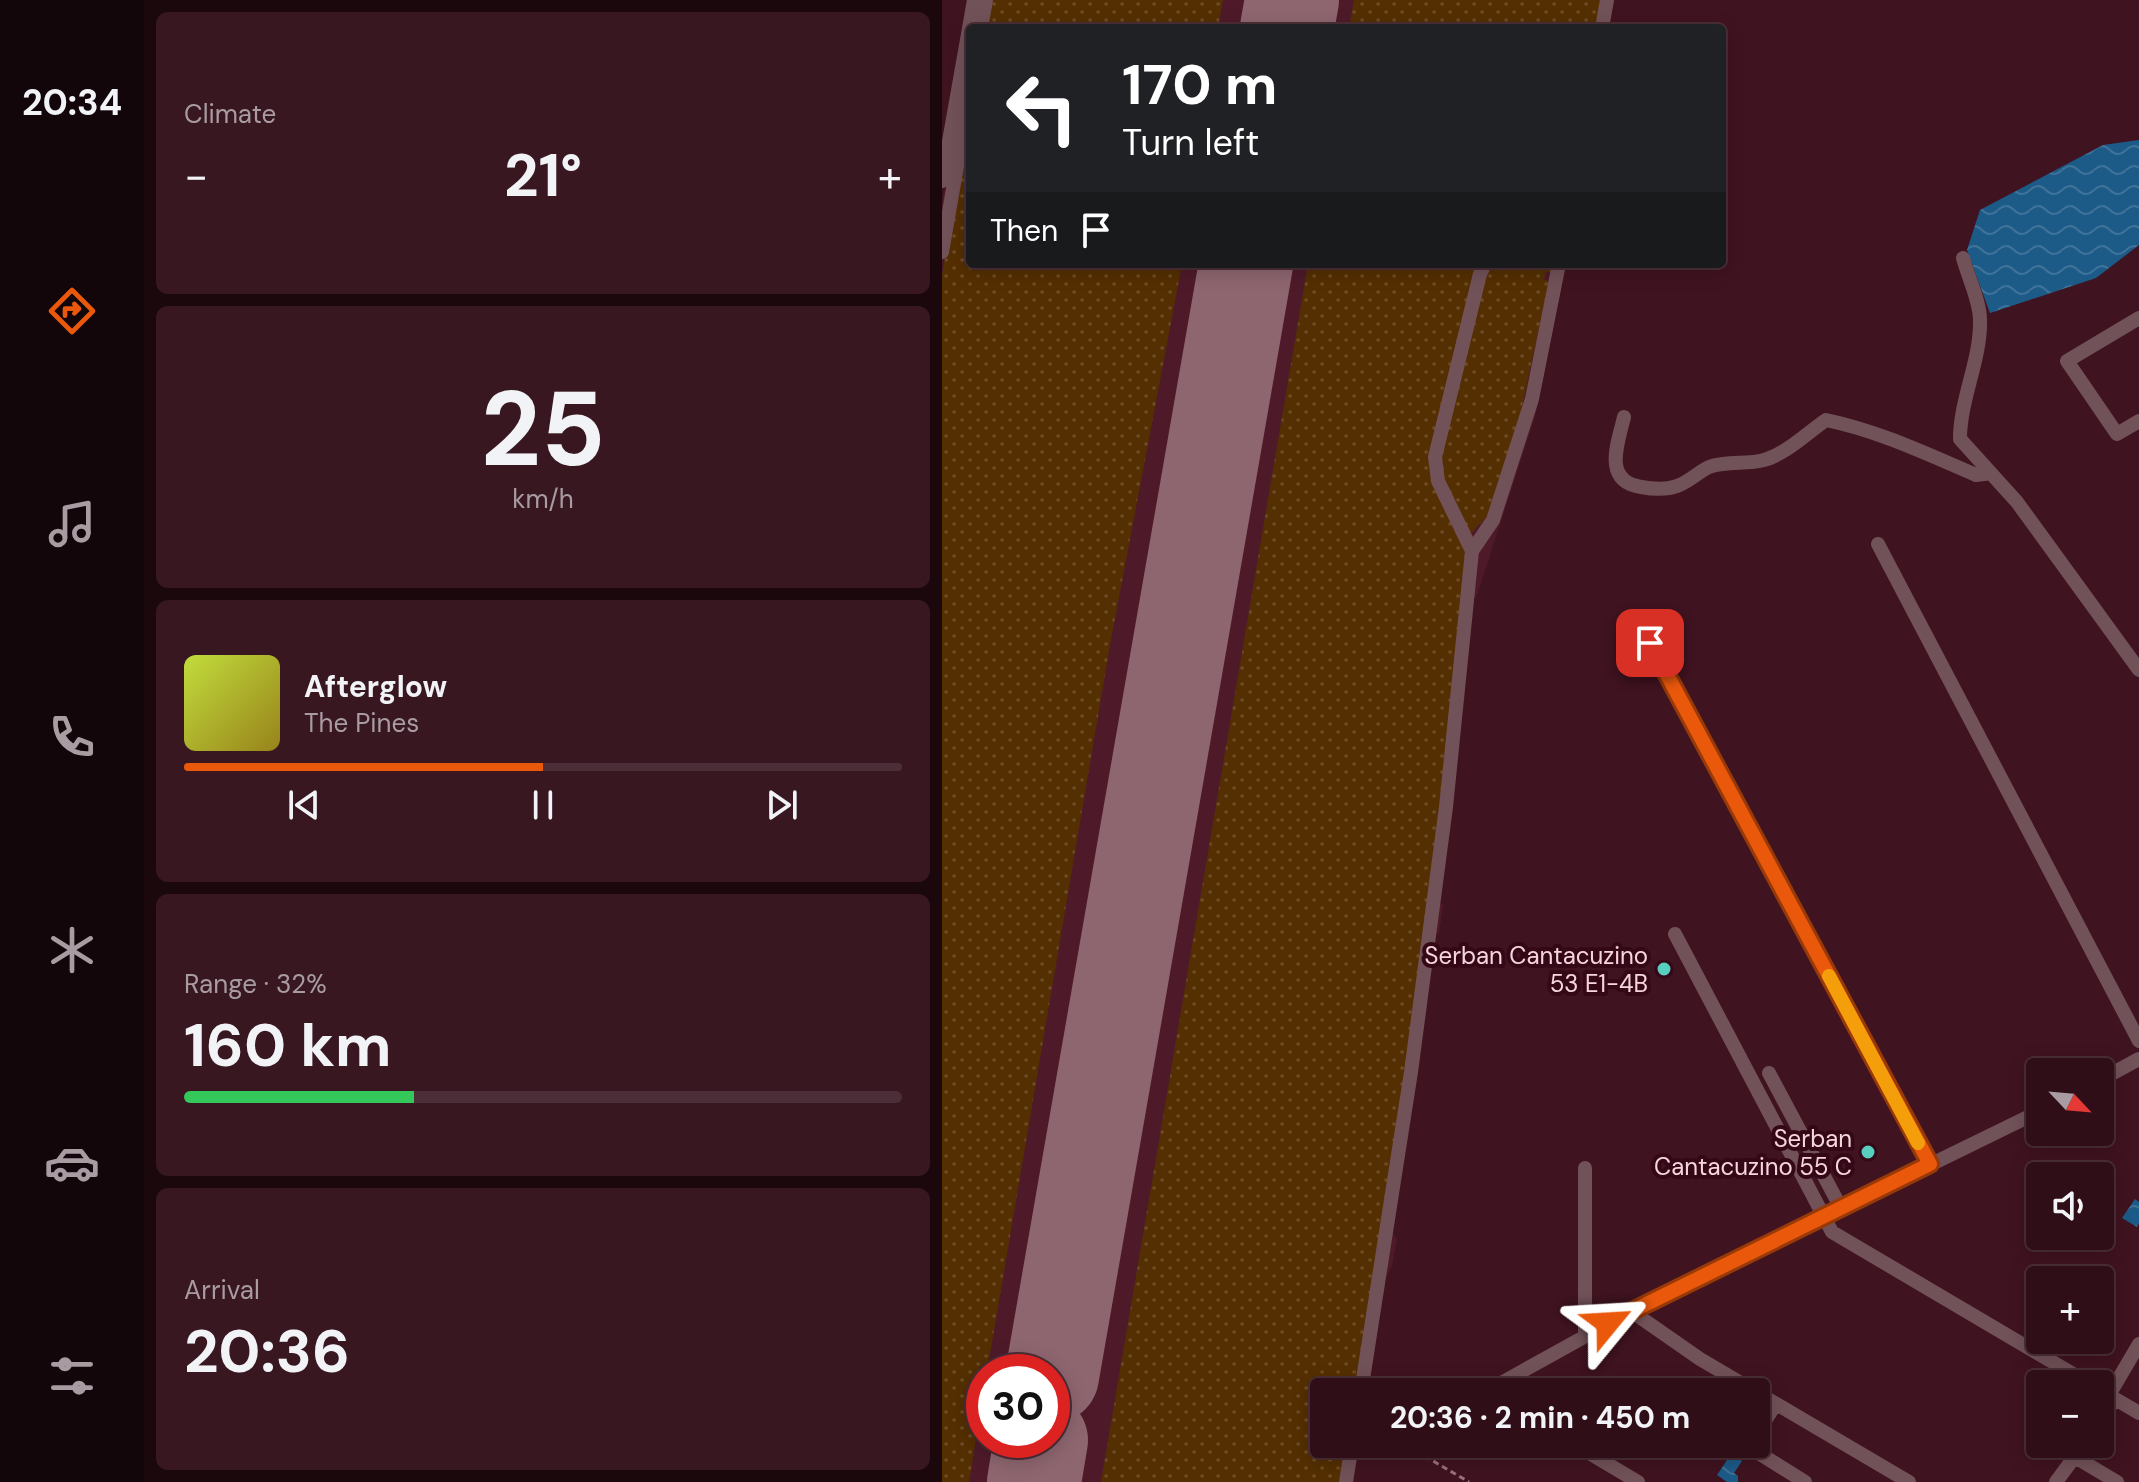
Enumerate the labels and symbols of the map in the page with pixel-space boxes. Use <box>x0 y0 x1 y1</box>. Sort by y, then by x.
pin <box>1616 609 1684 677</box>
place label: Serban Cantacuzino 53 E1-4B <box>1425 940 1648 999</box>
marker: Serban Cantacuzino 53 E1-4B <box>1655 960 1673 978</box>
north arrow <box>2026 1058 2114 1146</box>
place label: Serban Cantacuzino 55 C <box>1654 1123 1852 1182</box>
marker: Serban Cantacuzino 55 C <box>1859 1143 1877 1161</box>
position arrow <box>1566 1281 1650 1365</box>
speed limit sign: 30 <box>966 1354 1070 1458</box>

